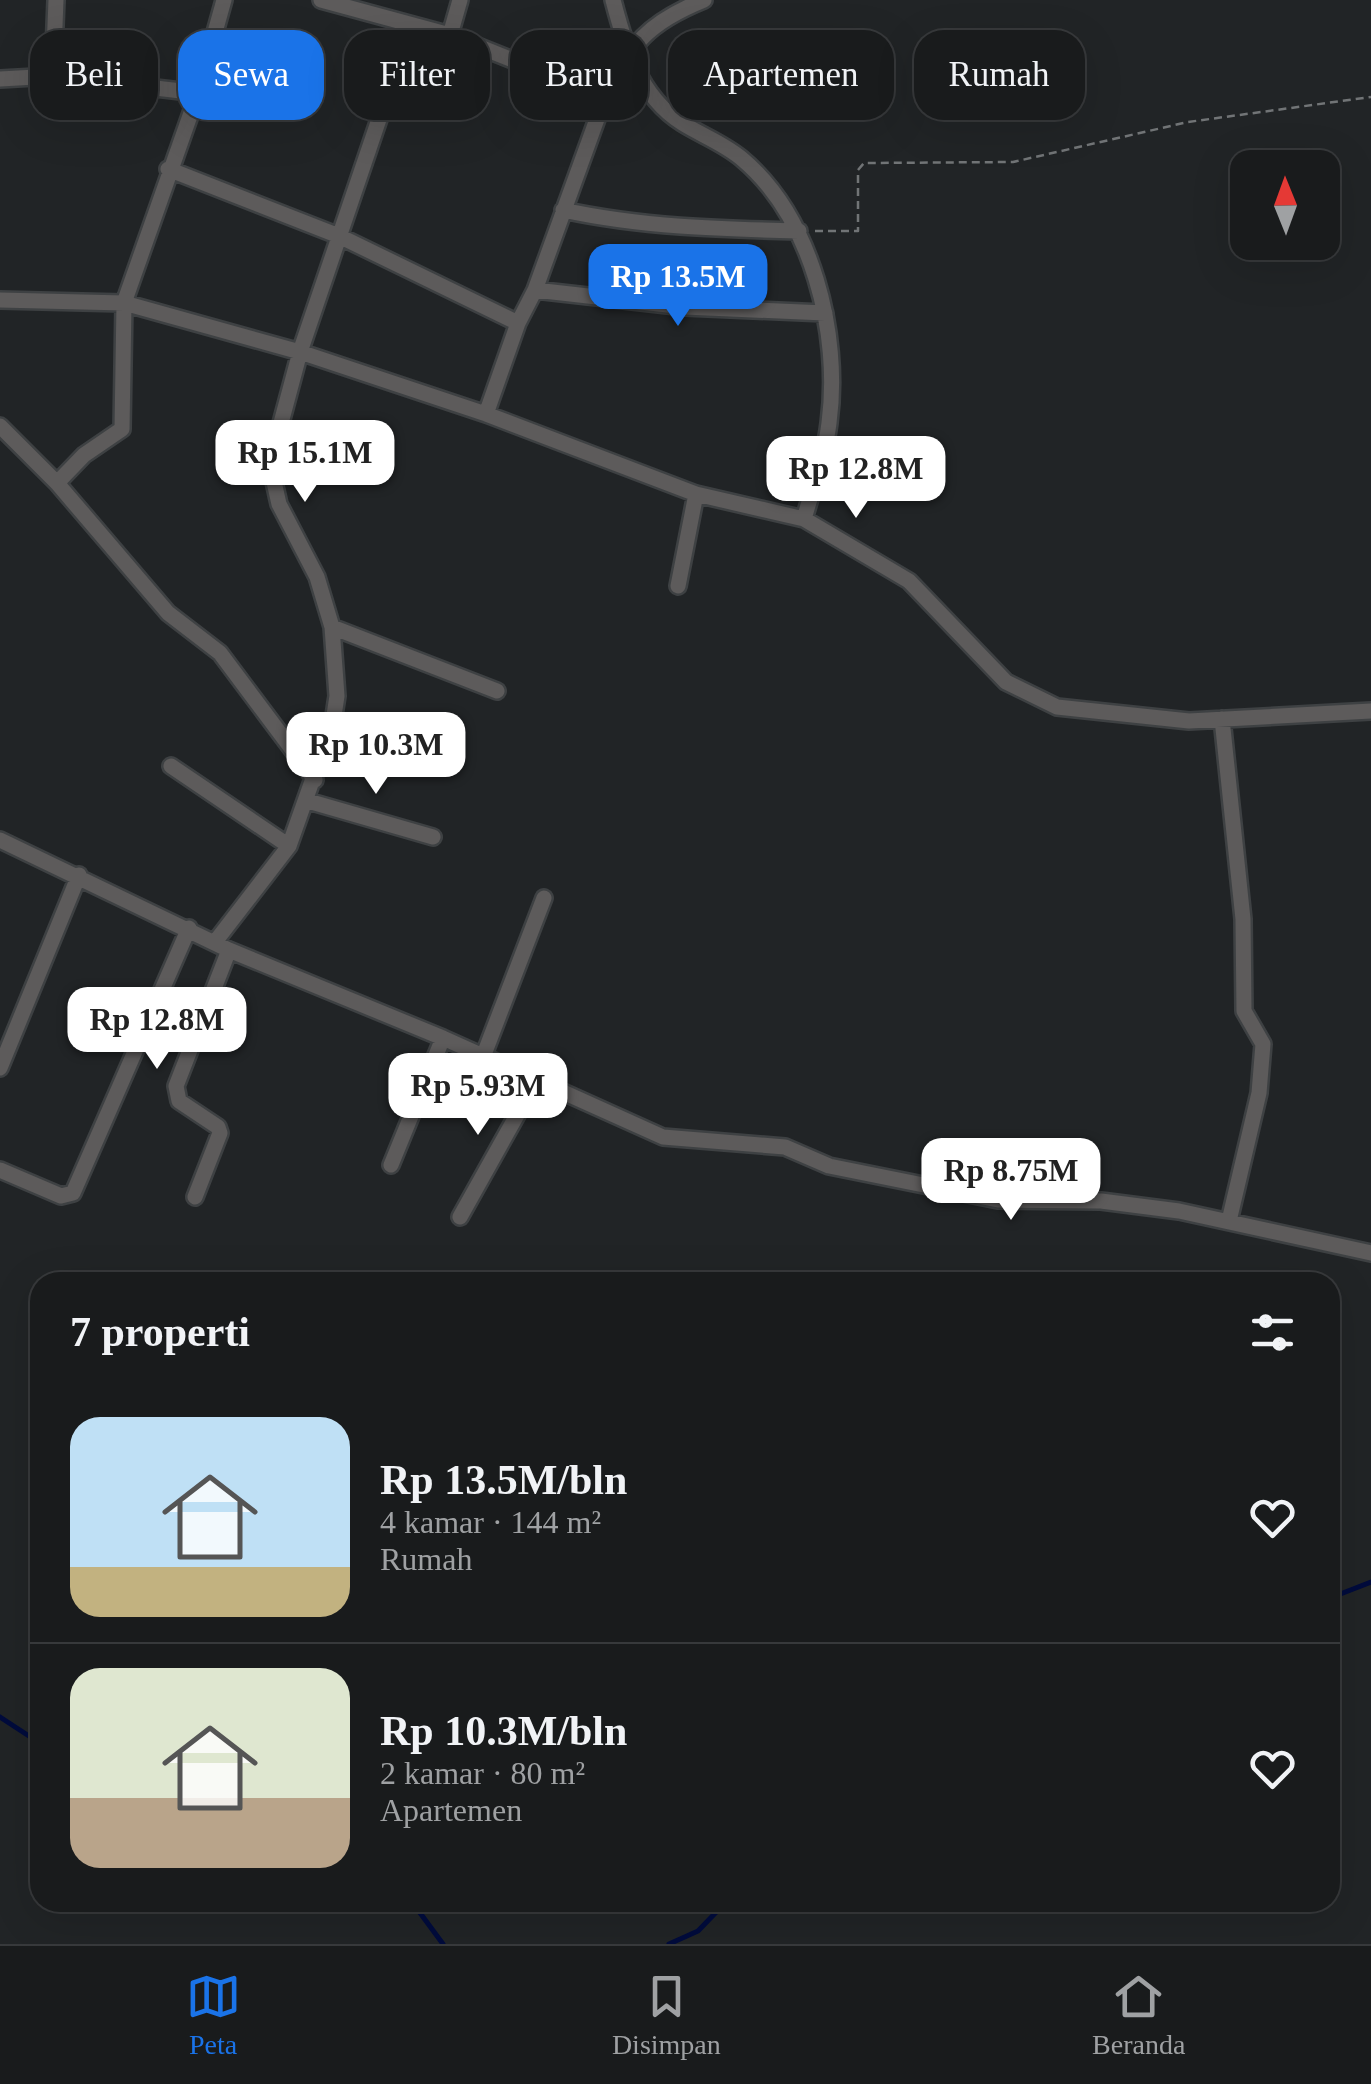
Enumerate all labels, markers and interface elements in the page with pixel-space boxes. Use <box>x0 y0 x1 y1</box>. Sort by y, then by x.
chip: Beli <box>30 30 158 120</box>
chip: Sewa <box>178 30 324 120</box>
chip: Filter <box>344 30 490 120</box>
chip: Baru <box>510 30 648 120</box>
chip: Apartemen <box>668 30 894 120</box>
chip: Rumah <box>914 30 1085 120</box>
north arrow <box>1230 150 1340 260</box>
map controls <box>1230 150 1340 260</box>
pin: Rp 13.5M <box>575 244 781 329</box>
text: Rp 13.5M <box>610 258 746 294</box>
pin: Rp 15.1M <box>202 420 408 505</box>
text: Rp 15.1M <box>237 434 373 470</box>
pin: Rp 12.8M <box>753 436 959 521</box>
text: Rp 12.8M <box>788 450 924 486</box>
pin: Rp 10.3M <box>273 712 479 797</box>
text: Rp 10.3M <box>308 726 444 762</box>
pin: Rp 12.8M <box>54 987 260 1072</box>
text: Rp 12.8M <box>89 1001 225 1037</box>
pin: Rp 5.93M <box>375 1053 581 1138</box>
text: Rp 5.93M <box>410 1067 546 1103</box>
pin: Rp 8.75M <box>908 1138 1114 1223</box>
text: Rp 8.75M <box>943 1152 1079 1188</box>
icon: filters <box>1245 1305 1300 1360</box>
text: 7 properti <box>70 1309 250 1355</box>
icon: home <box>150 1457 270 1577</box>
text: Rp 13.5M/bln <box>380 1457 627 1503</box>
icon: heart <box>1245 1490 1300 1545</box>
text: 4 kamar · 144 m² <box>380 1504 601 1540</box>
text: Rumah <box>380 1541 472 1577</box>
icon: home <box>150 1708 270 1828</box>
text: Rp 10.3M/bln <box>380 1708 627 1754</box>
icon: heart <box>1245 1741 1300 1796</box>
text: 2 kamar · 80 m² <box>380 1755 585 1791</box>
text: Apartemen <box>380 1792 522 1828</box>
tab: Peta <box>186 1969 241 2061</box>
tab: Disimpan <box>612 1969 721 2061</box>
tab: Beranda <box>1092 1969 1185 2061</box>

